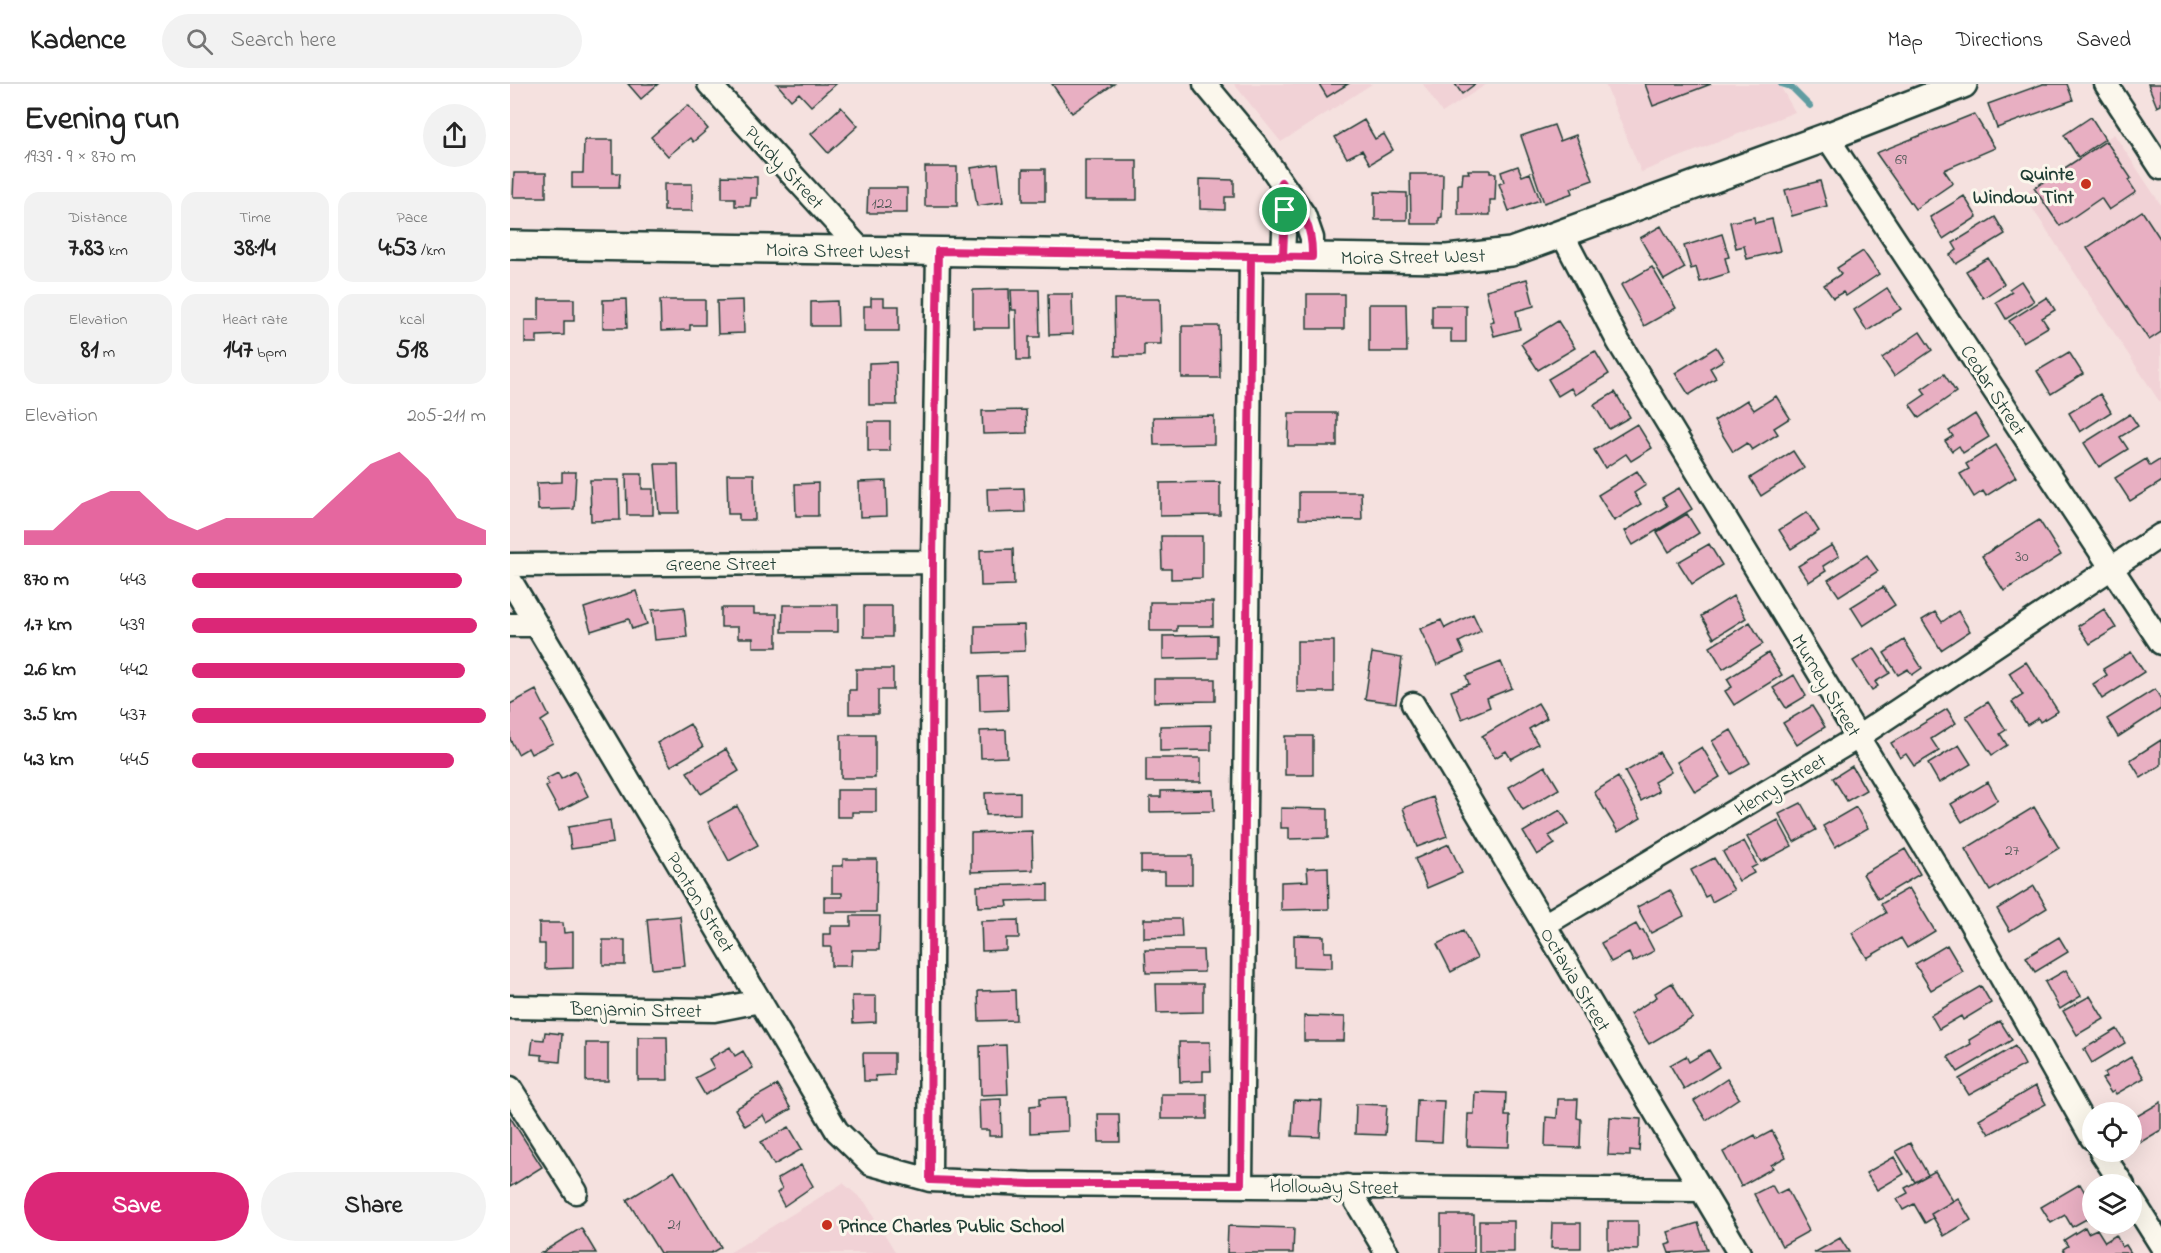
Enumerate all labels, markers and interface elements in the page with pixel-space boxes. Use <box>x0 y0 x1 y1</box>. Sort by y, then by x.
search box <box>162 14 582 68</box>
text: Kadence <box>30 21 126 62</box>
icon: search <box>183 25 216 58</box>
text: Search here <box>231 25 336 57</box>
text: Map <box>1887 26 1923 56</box>
text: Directions <box>1956 26 2043 56</box>
text: Saved <box>2076 26 2131 56</box>
text: Evening run <box>24 96 179 144</box>
button: share <box>423 104 486 167</box>
street label: Purdy Street <box>737 120 830 217</box>
text: 19:39 · 9 × 870 m <box>24 143 136 172</box>
house number: 69 <box>1895 148 1907 172</box>
place label: Quinte Window Tint <box>1973 161 2075 213</box>
marker: Quinte Window Tint <box>2079 177 2093 191</box>
pin <box>1259 184 1310 235</box>
house number: 122 <box>872 192 893 216</box>
icon: arrive <box>1268 193 1301 226</box>
text: Distance <box>69 206 127 230</box>
text: Time <box>239 206 271 230</box>
text: Pace <box>396 206 428 230</box>
text: 7.83 <box>68 230 105 268</box>
text: 38:14 <box>234 230 276 268</box>
text: 4:53 <box>379 230 417 268</box>
street label: Moira Street West <box>765 237 911 268</box>
text: km <box>105 239 128 263</box>
text: /km <box>417 239 445 263</box>
street label: Moira Street West <box>1340 243 1486 274</box>
text: Elevation <box>69 308 127 332</box>
text: Heart rate <box>222 308 288 332</box>
text: kcal <box>399 308 425 332</box>
text: 81 <box>81 332 99 370</box>
text: 147 <box>223 332 253 370</box>
text: 518 <box>396 332 428 370</box>
street label: Cedar Street <box>1952 340 2032 443</box>
text: m <box>99 341 115 365</box>
text: bpm <box>253 341 287 365</box>
text: Elevation <box>24 402 98 431</box>
text: 205–211 m <box>407 402 486 431</box>
house number: 30 <box>2015 545 2029 569</box>
street label: Greene Street <box>666 551 777 580</box>
text: 870 m <box>24 566 69 595</box>
text: 4:43 <box>120 566 146 595</box>
text: 1.7 km <box>24 611 72 640</box>
text: 4:39 <box>120 611 144 640</box>
street label: Murney Street <box>1783 630 1867 743</box>
text: 2.6 km <box>24 656 76 685</box>
text: 4:42 <box>120 656 148 685</box>
text: 3.5 km <box>24 701 77 730</box>
text: 4:37 <box>120 701 146 730</box>
text: 4.3 km <box>24 746 74 775</box>
text: 4:45 <box>120 746 150 775</box>
street label: Henry Street <box>1730 747 1833 825</box>
house number: 27 <box>2005 839 2020 863</box>
street label: Ponton Street <box>657 847 741 959</box>
street label: Octavia Street <box>1531 923 1617 1038</box>
street label: Benjamin Street <box>569 996 702 1027</box>
map controls <box>2082 1102 2142 1234</box>
button: locate <box>2082 1102 2142 1162</box>
button: Save <box>24 1172 249 1241</box>
button: Share <box>261 1172 486 1241</box>
street label: Holloway Street <box>1269 1173 1399 1204</box>
button: layers <box>2082 1174 2142 1234</box>
house number: 21 <box>667 1213 681 1237</box>
place label: Prince Charles Public School <box>839 1213 1064 1242</box>
marker: Prince Charles Public School <box>820 1218 834 1232</box>

